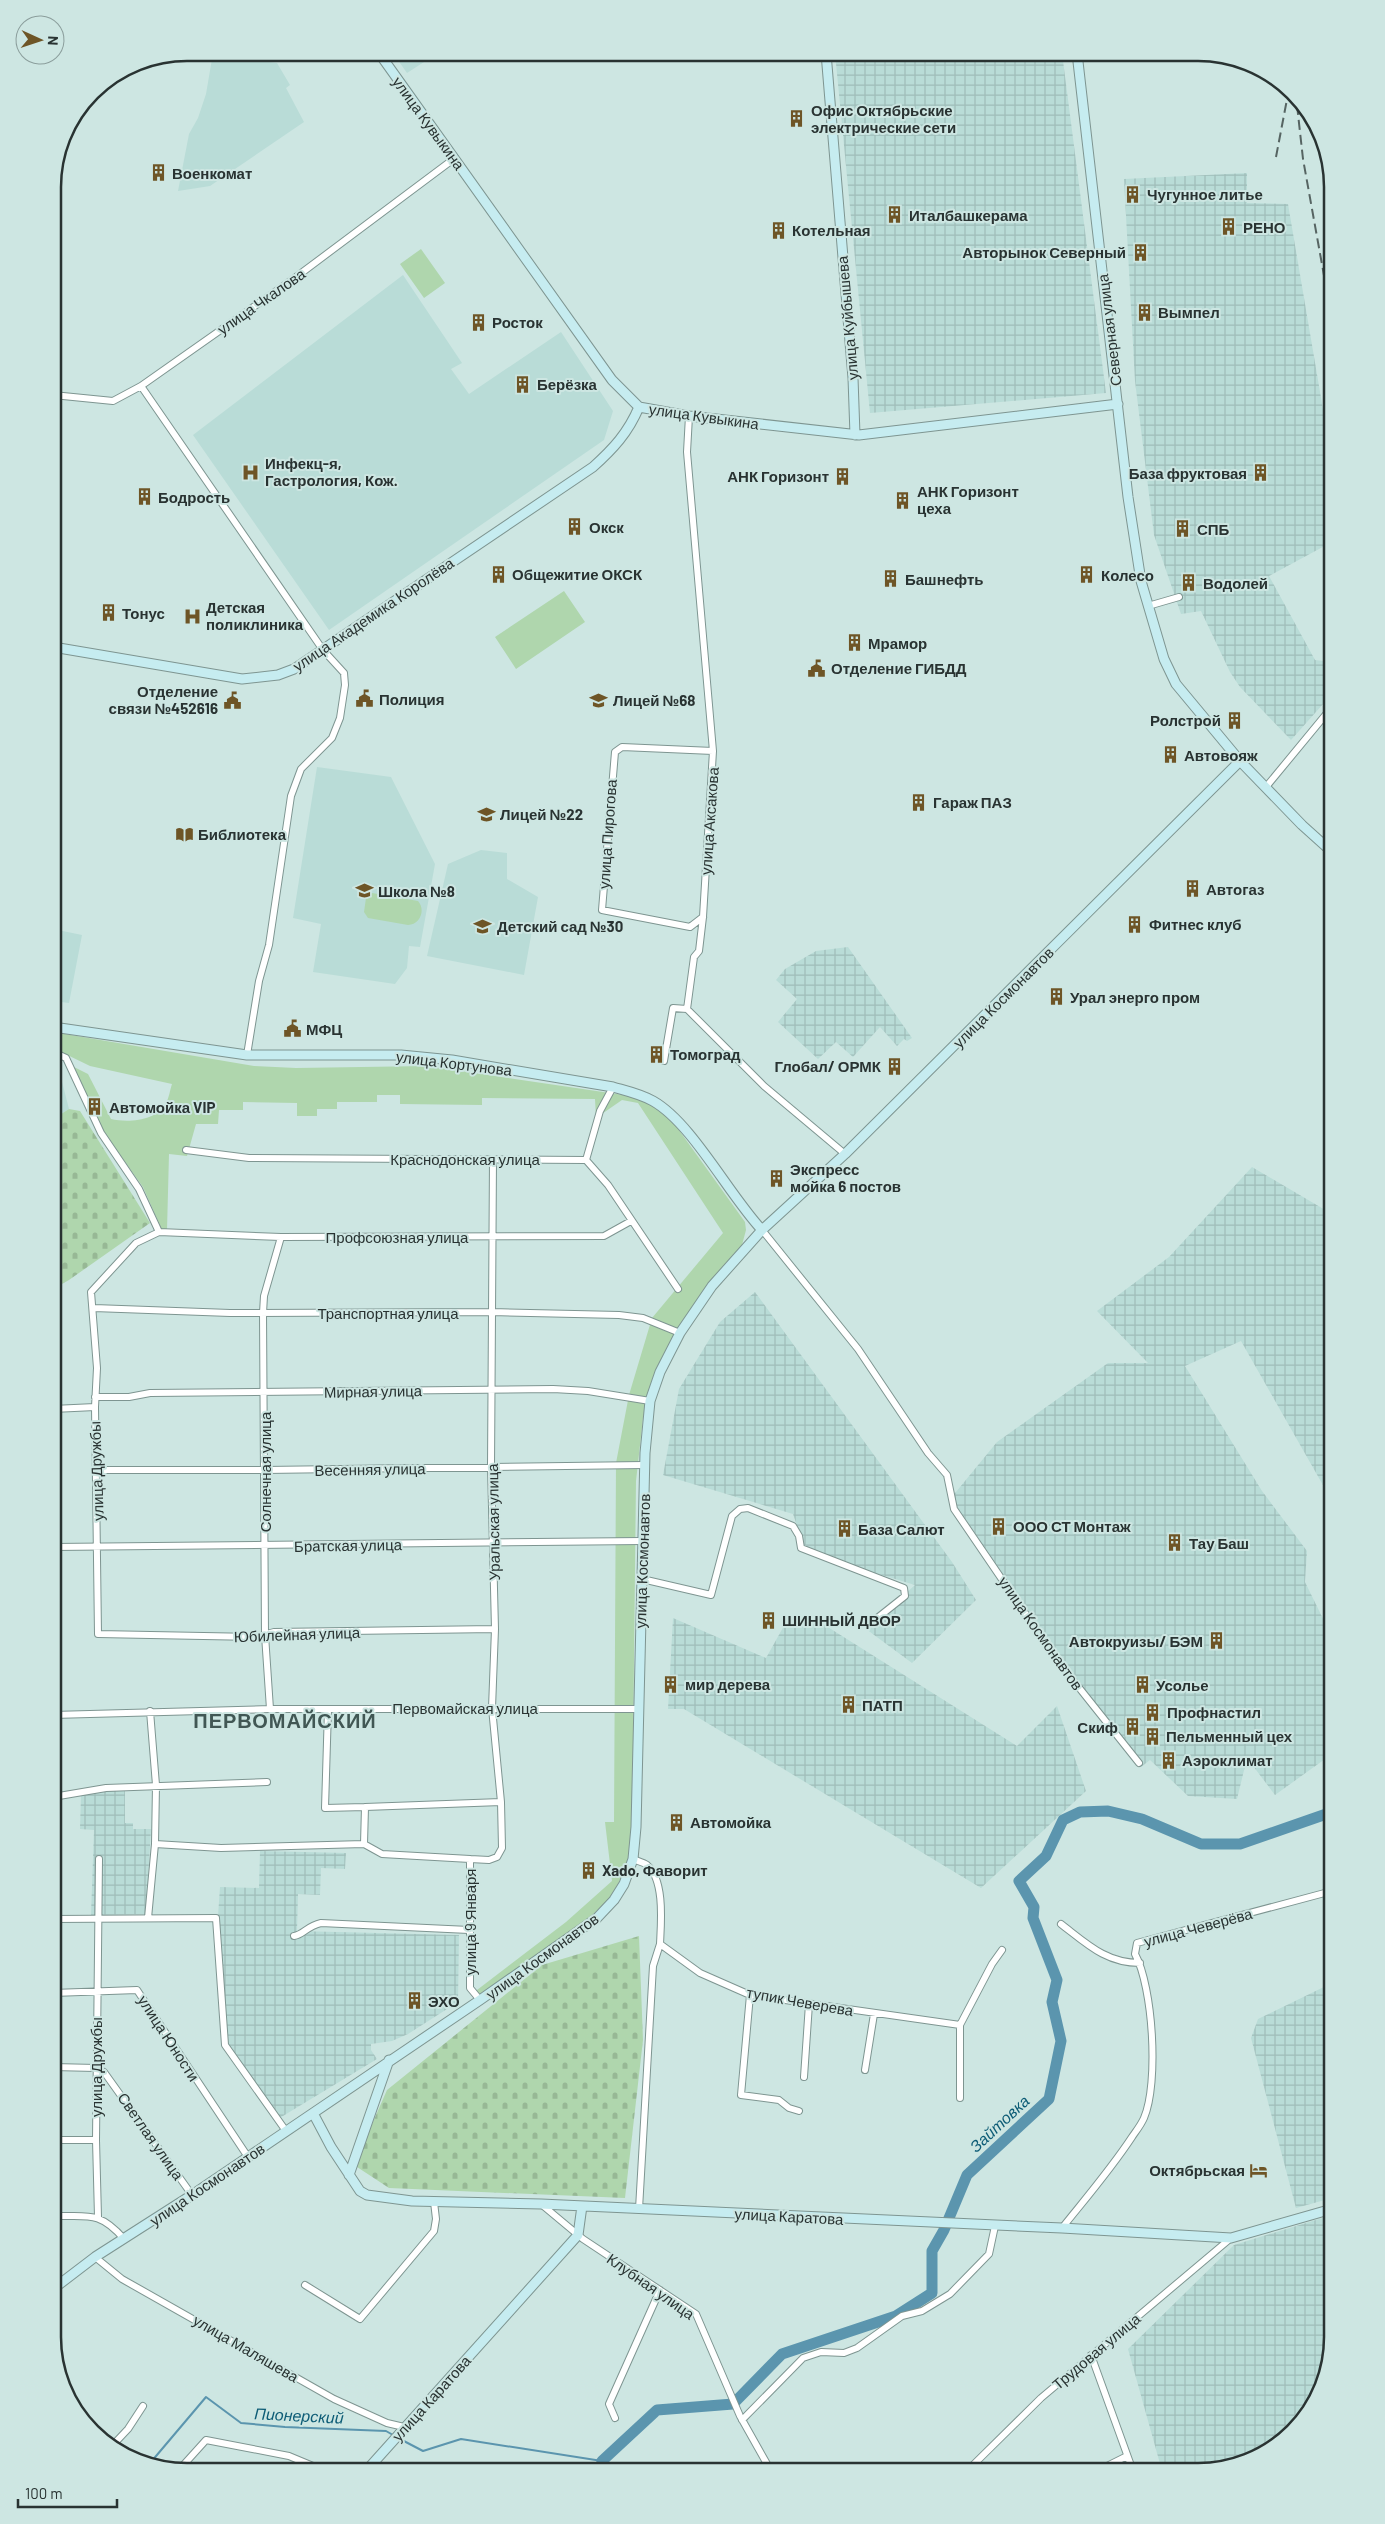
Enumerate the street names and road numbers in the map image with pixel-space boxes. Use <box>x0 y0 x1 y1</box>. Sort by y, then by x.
street label: улица Кувыкина <box>389 73 469 174</box>
street label: улица Куйбышева <box>833 254 861 381</box>
street label: улица Чкалова <box>214 264 309 338</box>
street label: Северная улица <box>1093 272 1125 387</box>
street label: улица Кувыкина <box>648 399 761 433</box>
street label: улица Академика Королёва <box>289 553 457 675</box>
street label: улица Аксакова <box>696 766 722 876</box>
street label: улица Пирогова <box>594 778 620 889</box>
street label: улица Космонавтов <box>949 943 1057 1051</box>
street label: улица Кортунова <box>395 1047 514 1079</box>
street label: Краснодонская улица <box>390 1150 540 1168</box>
street label: Профсоюзная улица <box>326 1228 469 1246</box>
street label: Транспортная улица <box>317 1304 459 1322</box>
street label: Мирная улица <box>324 1381 423 1401</box>
street label: Солнечная улица <box>256 1411 274 1532</box>
street label: улица Дружбы <box>85 1421 107 1521</box>
street label: Весенняя улица <box>314 1459 426 1479</box>
street label: Уральская улица <box>483 1463 503 1581</box>
street label: улица Космонавтов <box>631 1493 653 1629</box>
street label: Братская улица <box>294 1535 403 1555</box>
street label: улица Космонавтов <box>995 1573 1087 1693</box>
street label: Юбилейная улица <box>233 1623 361 1645</box>
street label: Первомайская улица <box>392 1699 539 1717</box>
street label: улица 9 Января <box>461 1869 479 1975</box>
street label: улица Чеверёва <box>1142 1904 1255 1950</box>
street label: улица Космонавтов <box>482 1909 602 2003</box>
street label: тупик Чеверева <box>745 1983 855 2019</box>
street label: улица Юности <box>135 1992 203 2084</box>
street label: улица Дружбы <box>87 2017 105 2117</box>
street label: Светлая улица <box>114 2089 188 2184</box>
street label: улица Космонавтов <box>146 2139 268 2229</box>
street label: улица Каратова <box>734 2204 844 2228</box>
street label: Клубная улица <box>604 2249 699 2323</box>
street label: Трудовая улица <box>1048 2309 1144 2393</box>
street label: улица Маляшева <box>190 2311 302 2386</box>
street label: улица Каратова <box>388 2351 475 2444</box>

